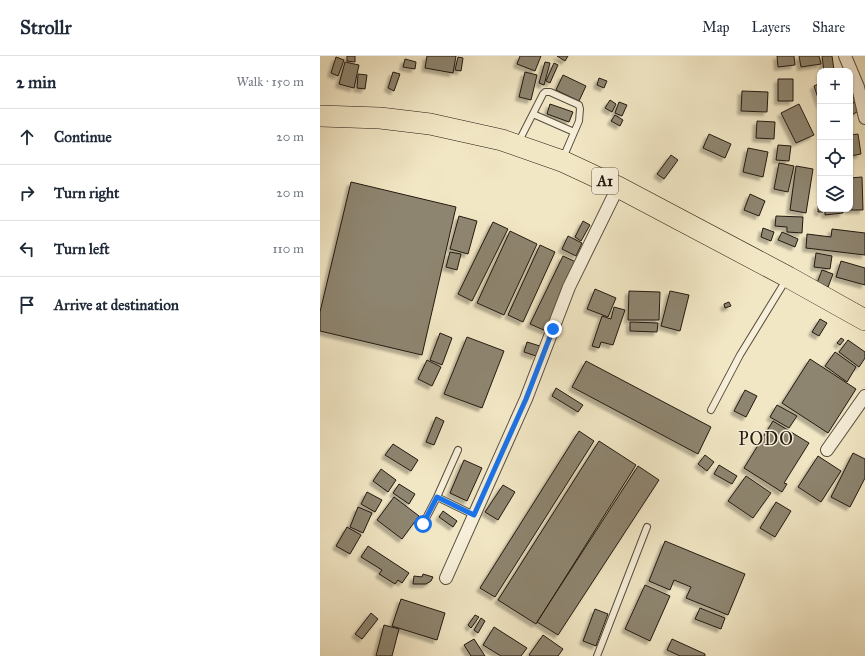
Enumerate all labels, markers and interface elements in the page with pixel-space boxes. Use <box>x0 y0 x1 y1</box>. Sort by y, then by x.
text: Strollr <box>20 16 72 39</box>
text: Map <box>702 19 730 36</box>
text: Layers <box>752 19 790 36</box>
text: Share <box>812 19 845 36</box>
map controls <box>817 68 853 212</box>
button: + <box>817 68 853 104</box>
text: 2 min <box>16 72 56 93</box>
text: Walk · 150 m <box>236 74 304 90</box>
button: − <box>817 104 853 140</box>
icon: ahead <box>16 126 38 148</box>
text: Continue <box>54 128 112 146</box>
text: 20 m <box>276 129 304 145</box>
button: locate <box>817 140 853 176</box>
road number: A1 <box>592 168 618 194</box>
button: layers <box>817 176 853 212</box>
icon: right <box>16 182 38 204</box>
text: Turn right <box>54 184 119 202</box>
text: 20 m <box>276 185 304 201</box>
icon: left <box>16 238 38 260</box>
text: Turn left <box>54 240 110 258</box>
text: 110 m <box>272 241 304 257</box>
icon: arrive <box>16 294 38 316</box>
text: Arrive at destination <box>54 296 179 314</box>
route end <box>544 320 562 338</box>
district label: PODO <box>738 428 794 450</box>
route start <box>414 515 432 533</box>

